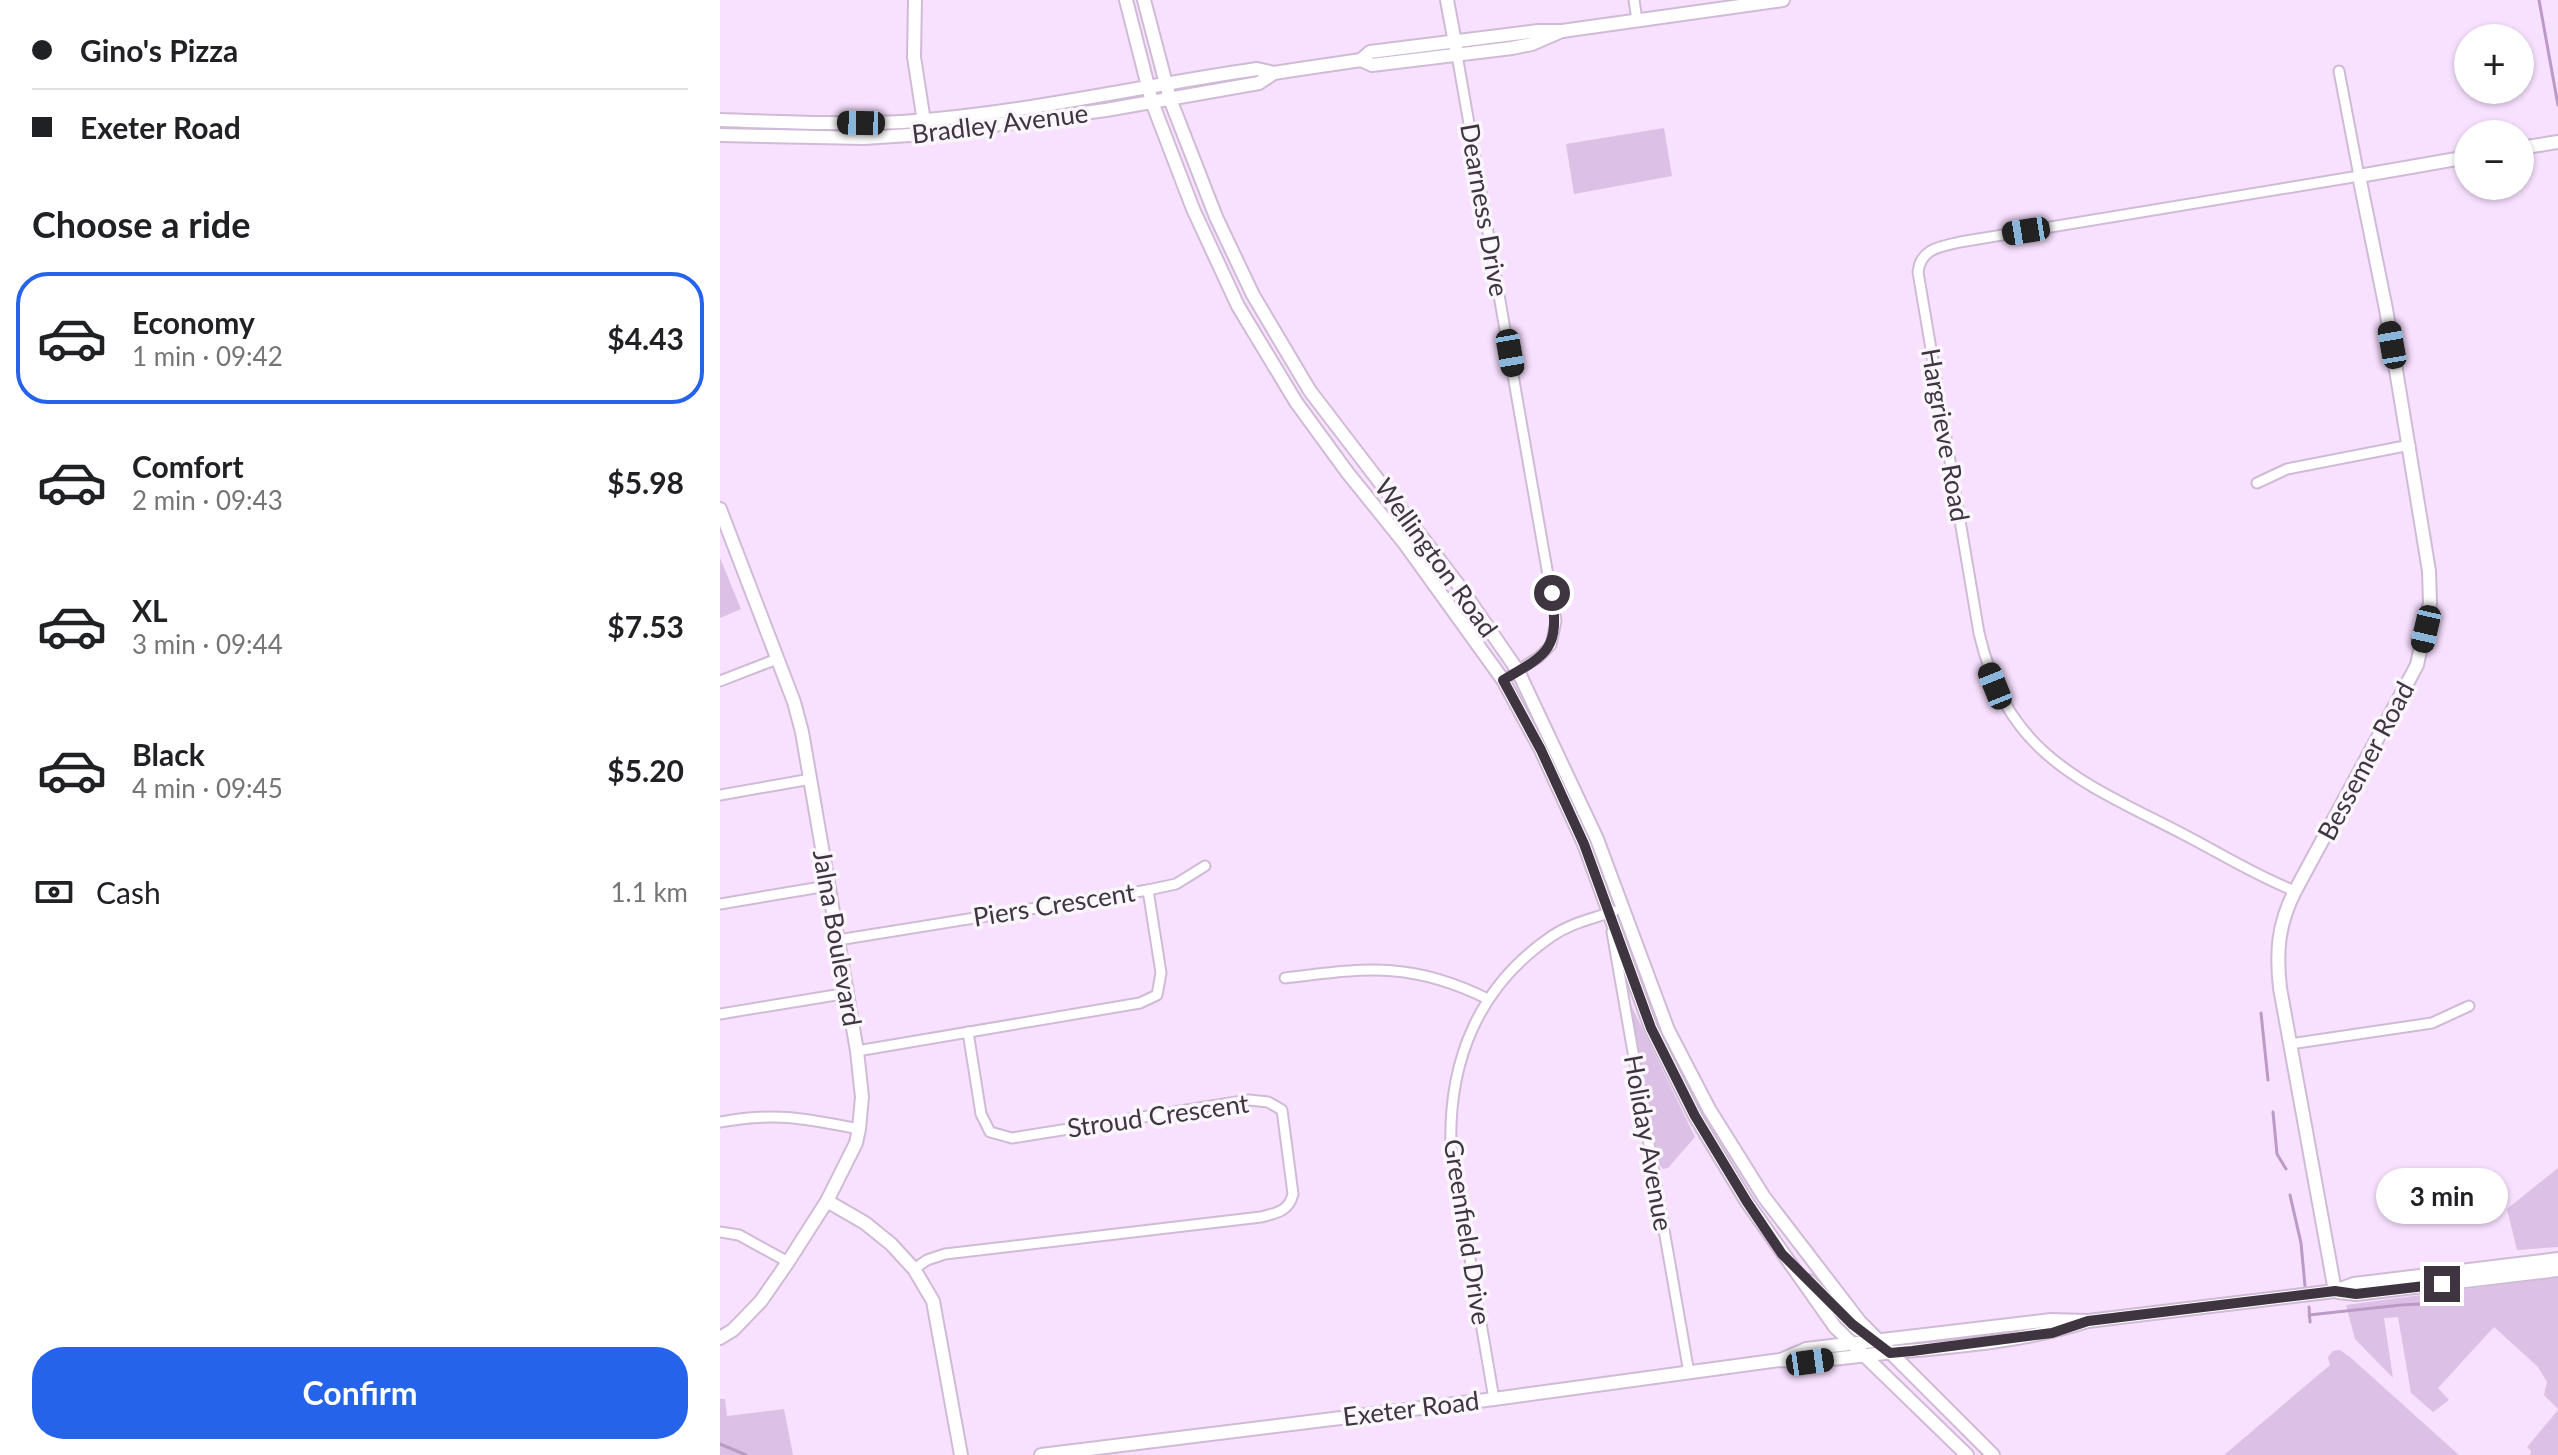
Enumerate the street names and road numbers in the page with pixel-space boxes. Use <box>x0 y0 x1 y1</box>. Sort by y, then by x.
street label: Bradley Avenue <box>910 96 1090 150</box>
street label: Dearness Drive <box>1454 121 1516 299</box>
street label: Hargrieve Road <box>1915 346 1977 524</box>
street label: Wellington Road <box>1368 472 1505 643</box>
street label: Bessemer Road <box>2310 676 2420 845</box>
street label: Jalna Boulevard <box>807 847 869 1029</box>
street label: Piers Crescent <box>971 875 1138 933</box>
street label: Holiday Avenue <box>1618 1052 1680 1233</box>
street label: Stroud Crescent <box>1065 1086 1251 1144</box>
street label: Greenfield Drive <box>1438 1137 1498 1327</box>
street label: Exeter Road <box>1341 1384 1481 1432</box>

